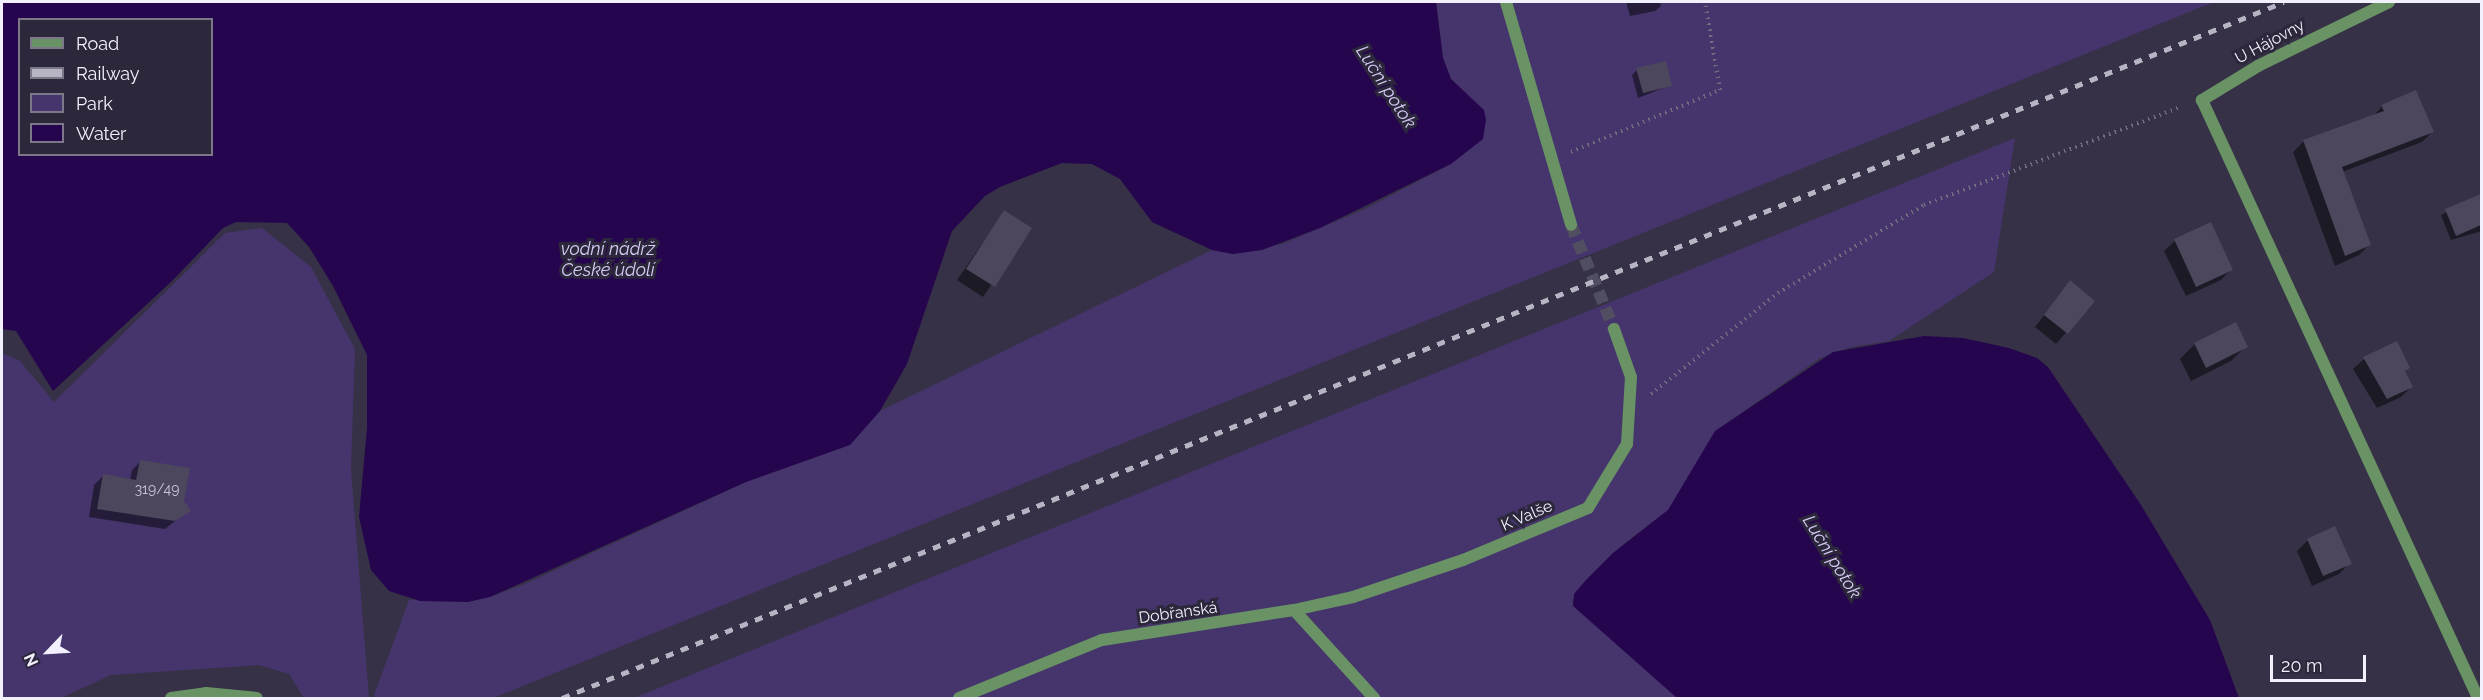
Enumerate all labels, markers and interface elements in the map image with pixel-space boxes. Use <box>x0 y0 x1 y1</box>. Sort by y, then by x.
street label: U Hájovny <box>2232 16 2308 68</box>
legend <box>18 18 213 156</box>
text: Road <box>76 33 119 54</box>
water label: Luční potok <box>1351 42 1421 132</box>
text: Railway <box>76 63 140 84</box>
text: Park <box>76 93 113 114</box>
text: Water <box>76 123 126 144</box>
water label: vodní nádrž České údolí <box>561 239 655 282</box>
house number: 319/49 <box>135 481 179 497</box>
street label: K Valše <box>1498 496 1556 536</box>
water label: Luční potok <box>1798 511 1866 603</box>
street label: Dobřanská <box>1137 598 1219 628</box>
north arrow <box>18 622 78 682</box>
scale bar <box>2273 643 2369 681</box>
text: N <box>20 650 42 669</box>
text: 20 m <box>2281 655 2323 676</box>

